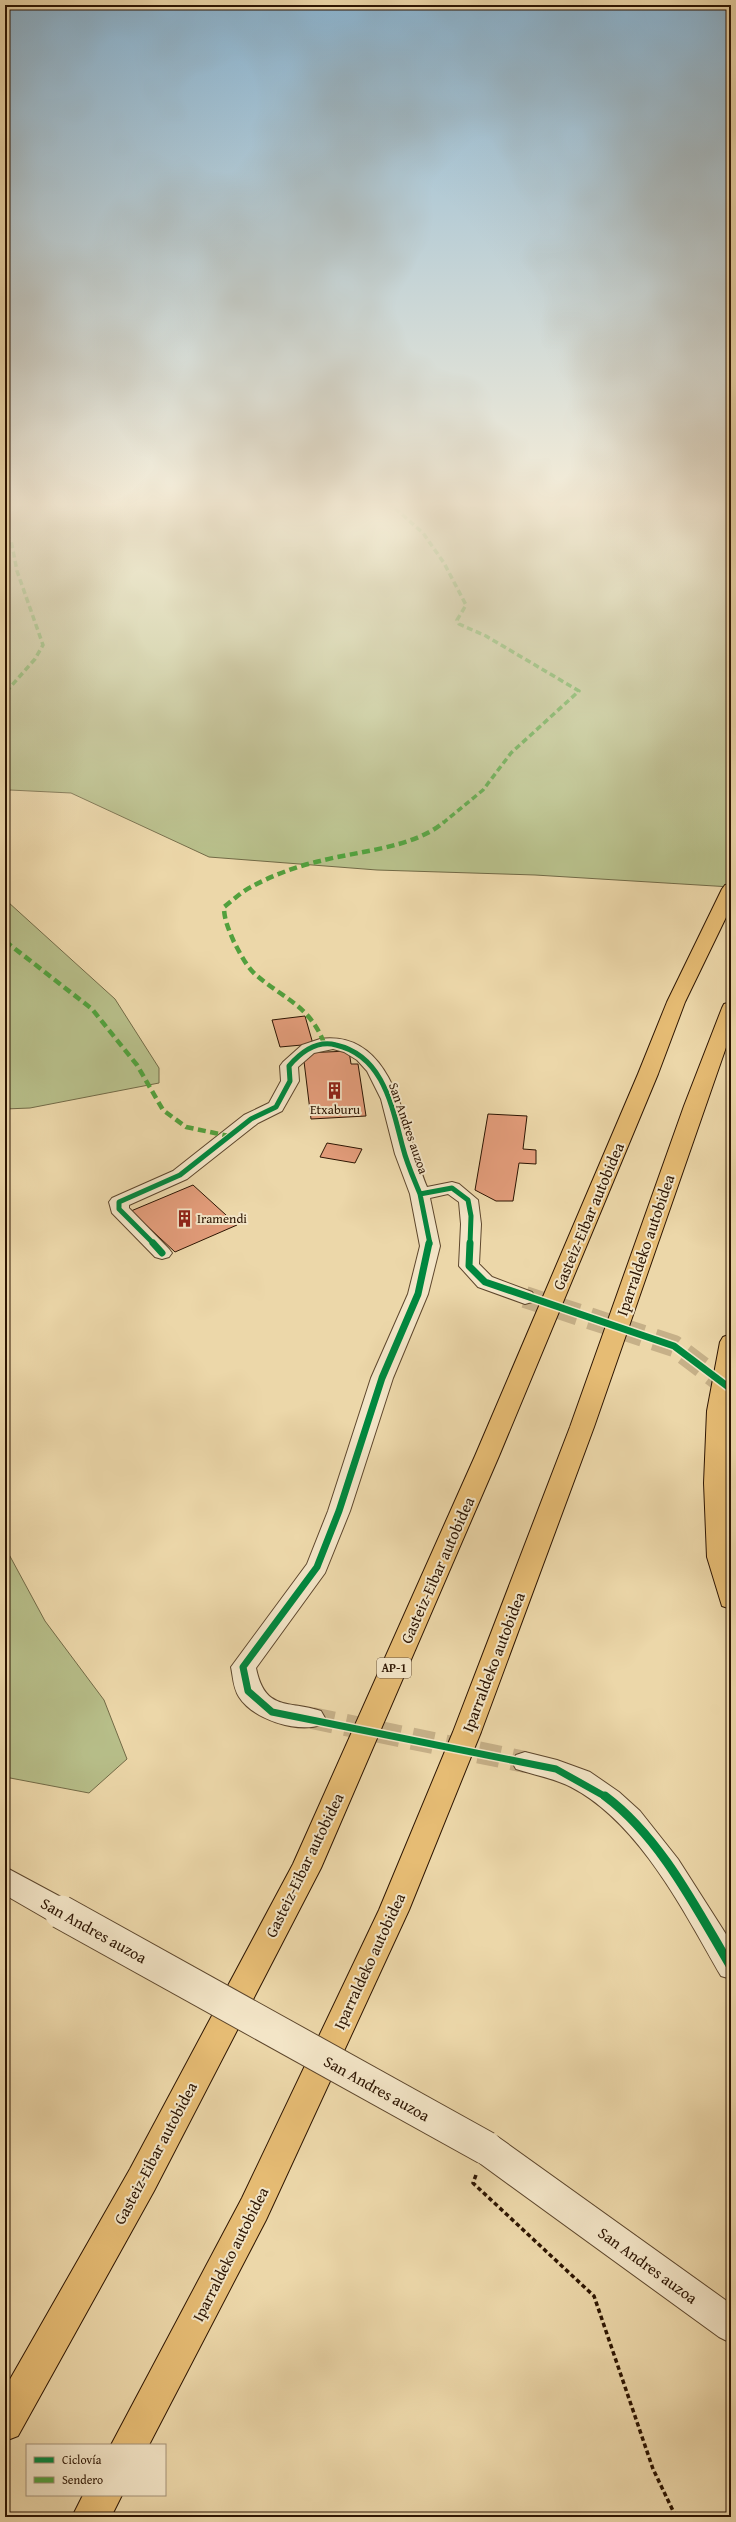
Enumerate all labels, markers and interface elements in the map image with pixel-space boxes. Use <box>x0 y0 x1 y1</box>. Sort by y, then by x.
building icon: Etxaburu <box>325 1080 345 1100</box>
street label: San Andres auzoa <box>384 1080 433 1177</box>
place label: Etxaburu <box>310 1100 360 1119</box>
street label: Gasteiz-Eibar autobidea <box>546 1138 630 1294</box>
street label: Iparraldeko autobidea <box>610 1171 681 1319</box>
building icon: Iramendi <box>174 1208 194 1228</box>
place label: Iramendi <box>197 1209 247 1228</box>
street label: Gasteiz-Eibar autobidea <box>394 1492 480 1647</box>
street label: Iparraldeko autobidea <box>455 1588 531 1735</box>
road number: AP-1 <box>377 1658 411 1678</box>
street label: Gasteiz-Eibar autobidea <box>258 1788 350 1941</box>
street label: Iparraldeko autobidea <box>327 1888 411 2033</box>
street label: San Andres auzoa <box>37 1891 152 1969</box>
street label: San Andres auzoa <box>320 2049 435 2127</box>
street label: Gasteiz-Eibar autobidea <box>107 2077 203 2229</box>
street label: Iparraldeko autobidea <box>186 2182 275 2325</box>
street label: San Andres auzoa <box>593 2221 703 2310</box>
legend <box>26 2444 166 2496</box>
text: Ciclovía <box>62 2451 102 2468</box>
text: Sendero <box>62 2471 103 2488</box>

